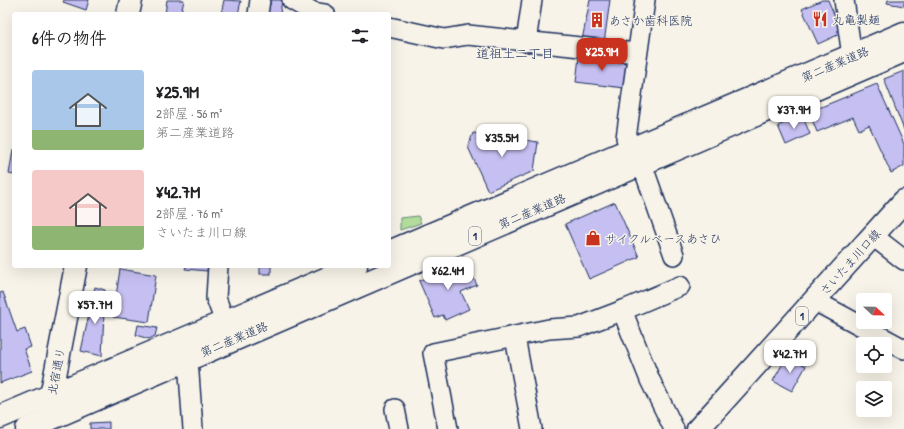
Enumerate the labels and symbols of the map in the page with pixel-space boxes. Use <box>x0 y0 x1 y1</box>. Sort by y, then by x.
restaurant icon: 丸亀製麺 <box>811 10 829 28</box>
building icon: あさか歯科医院 <box>588 11 606 29</box>
place label: 丸亀製麺 <box>832 11 880 28</box>
place label: あさか歯科医院 <box>609 12 692 29</box>
pin: ¥25.9M <box>569 38 635 72</box>
street label: 第二産業道路 <box>799 42 871 86</box>
district label: 道祖土二丁目 <box>476 44 554 62</box>
pin: ¥37.9M <box>761 96 827 130</box>
pin: ¥35.5M <box>469 124 535 158</box>
street label: 第二産業道路 <box>496 189 568 233</box>
street label: さいたま川口線 <box>816 225 884 299</box>
road number: 1 <box>469 227 481 245</box>
shop icon: サイクルベースあさひ <box>584 229 602 247</box>
place label: サイクルベースあさひ <box>605 230 722 247</box>
pin: ¥62.4M <box>415 257 481 291</box>
pin: ¥57.7M <box>62 291 128 325</box>
north arrow <box>856 293 892 329</box>
road number: 1 <box>796 307 808 325</box>
street label: 第二産業道路 <box>198 317 270 361</box>
pin: ¥42.7M <box>757 340 823 374</box>
street label: 北宿通り <box>43 346 69 396</box>

